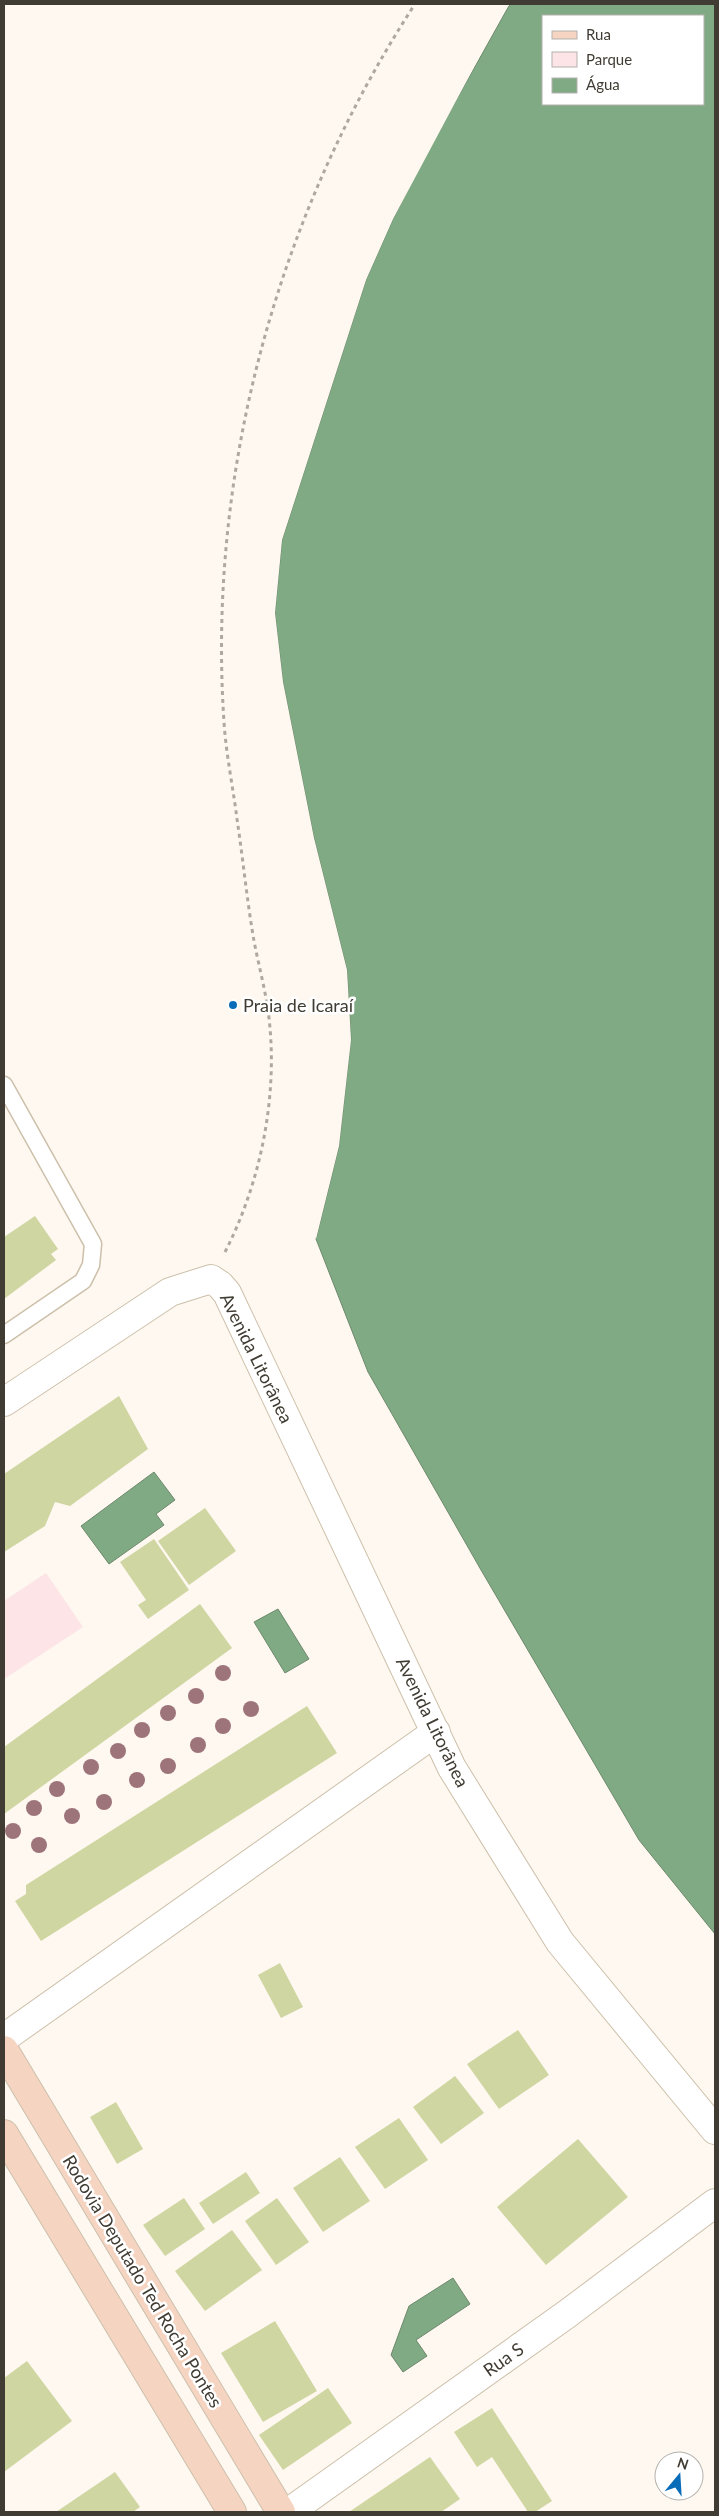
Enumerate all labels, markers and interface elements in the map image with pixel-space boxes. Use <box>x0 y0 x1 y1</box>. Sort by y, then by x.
legend <box>542 15 704 105</box>
text: Rua <box>586 25 611 43</box>
text: Parque <box>586 50 632 68</box>
text: Água <box>586 75 620 93</box>
place label: Praia de Icaraí <box>243 994 354 1016</box>
marker: Praia de Icaraí <box>227 999 239 1011</box>
street label: Avenida Litorânea <box>216 1289 298 1427</box>
street label: Avenida Litorânea <box>392 1653 474 1791</box>
street label: Rodovia Deputado Ted Rocha Pontes <box>59 2151 227 2412</box>
street label: Rua S <box>479 2337 527 2381</box>
north arrow <box>654 2451 704 2501</box>
text: N <box>675 2453 691 2473</box>

